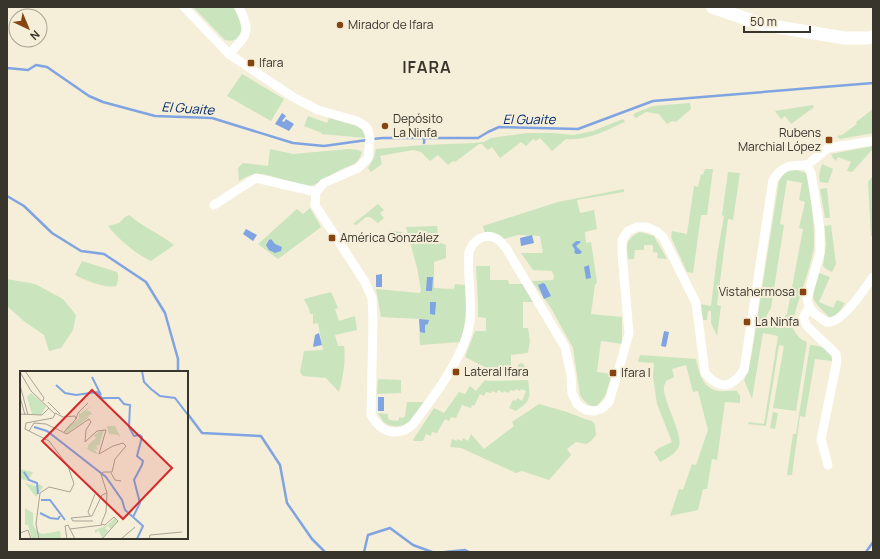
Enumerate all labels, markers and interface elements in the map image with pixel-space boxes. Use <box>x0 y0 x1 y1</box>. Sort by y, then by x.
north arrow <box>8 8 48 48</box>
scale bar <box>744 8 810 34</box>
text: 50 m <box>750 13 777 30</box>
place label: Mirador de Ifara <box>348 16 433 33</box>
marker: Mirador de Ifara <box>335 20 345 30</box>
text: N <box>27 27 43 44</box>
place label: Ifara <box>259 54 283 71</box>
district label: IFARA <box>402 56 452 78</box>
marker: Ifara <box>246 58 256 68</box>
water label: El Guaite <box>161 97 216 119</box>
place label: Depósito La Ninfa <box>393 110 443 141</box>
water label: El Guaite <box>503 110 557 128</box>
marker: Depósito La Ninfa <box>380 121 390 131</box>
place label: Rubens Marchial López <box>738 124 821 155</box>
marker: Rubens Marchial López <box>824 135 834 145</box>
place label: América González <box>340 229 439 246</box>
marker: América González <box>327 233 337 243</box>
place label: Vistahermosa <box>719 283 795 300</box>
marker: Vistahermosa <box>798 287 808 297</box>
place label: La Ninfa <box>755 313 799 330</box>
marker: La Ninfa <box>742 317 752 327</box>
place label: Lateral Ifara <box>464 363 529 380</box>
place label: Ifara I <box>621 364 651 381</box>
marker: Lateral Ifara <box>451 367 461 377</box>
marker: Ifara I <box>608 368 618 378</box>
inset map <box>20 371 188 539</box>

